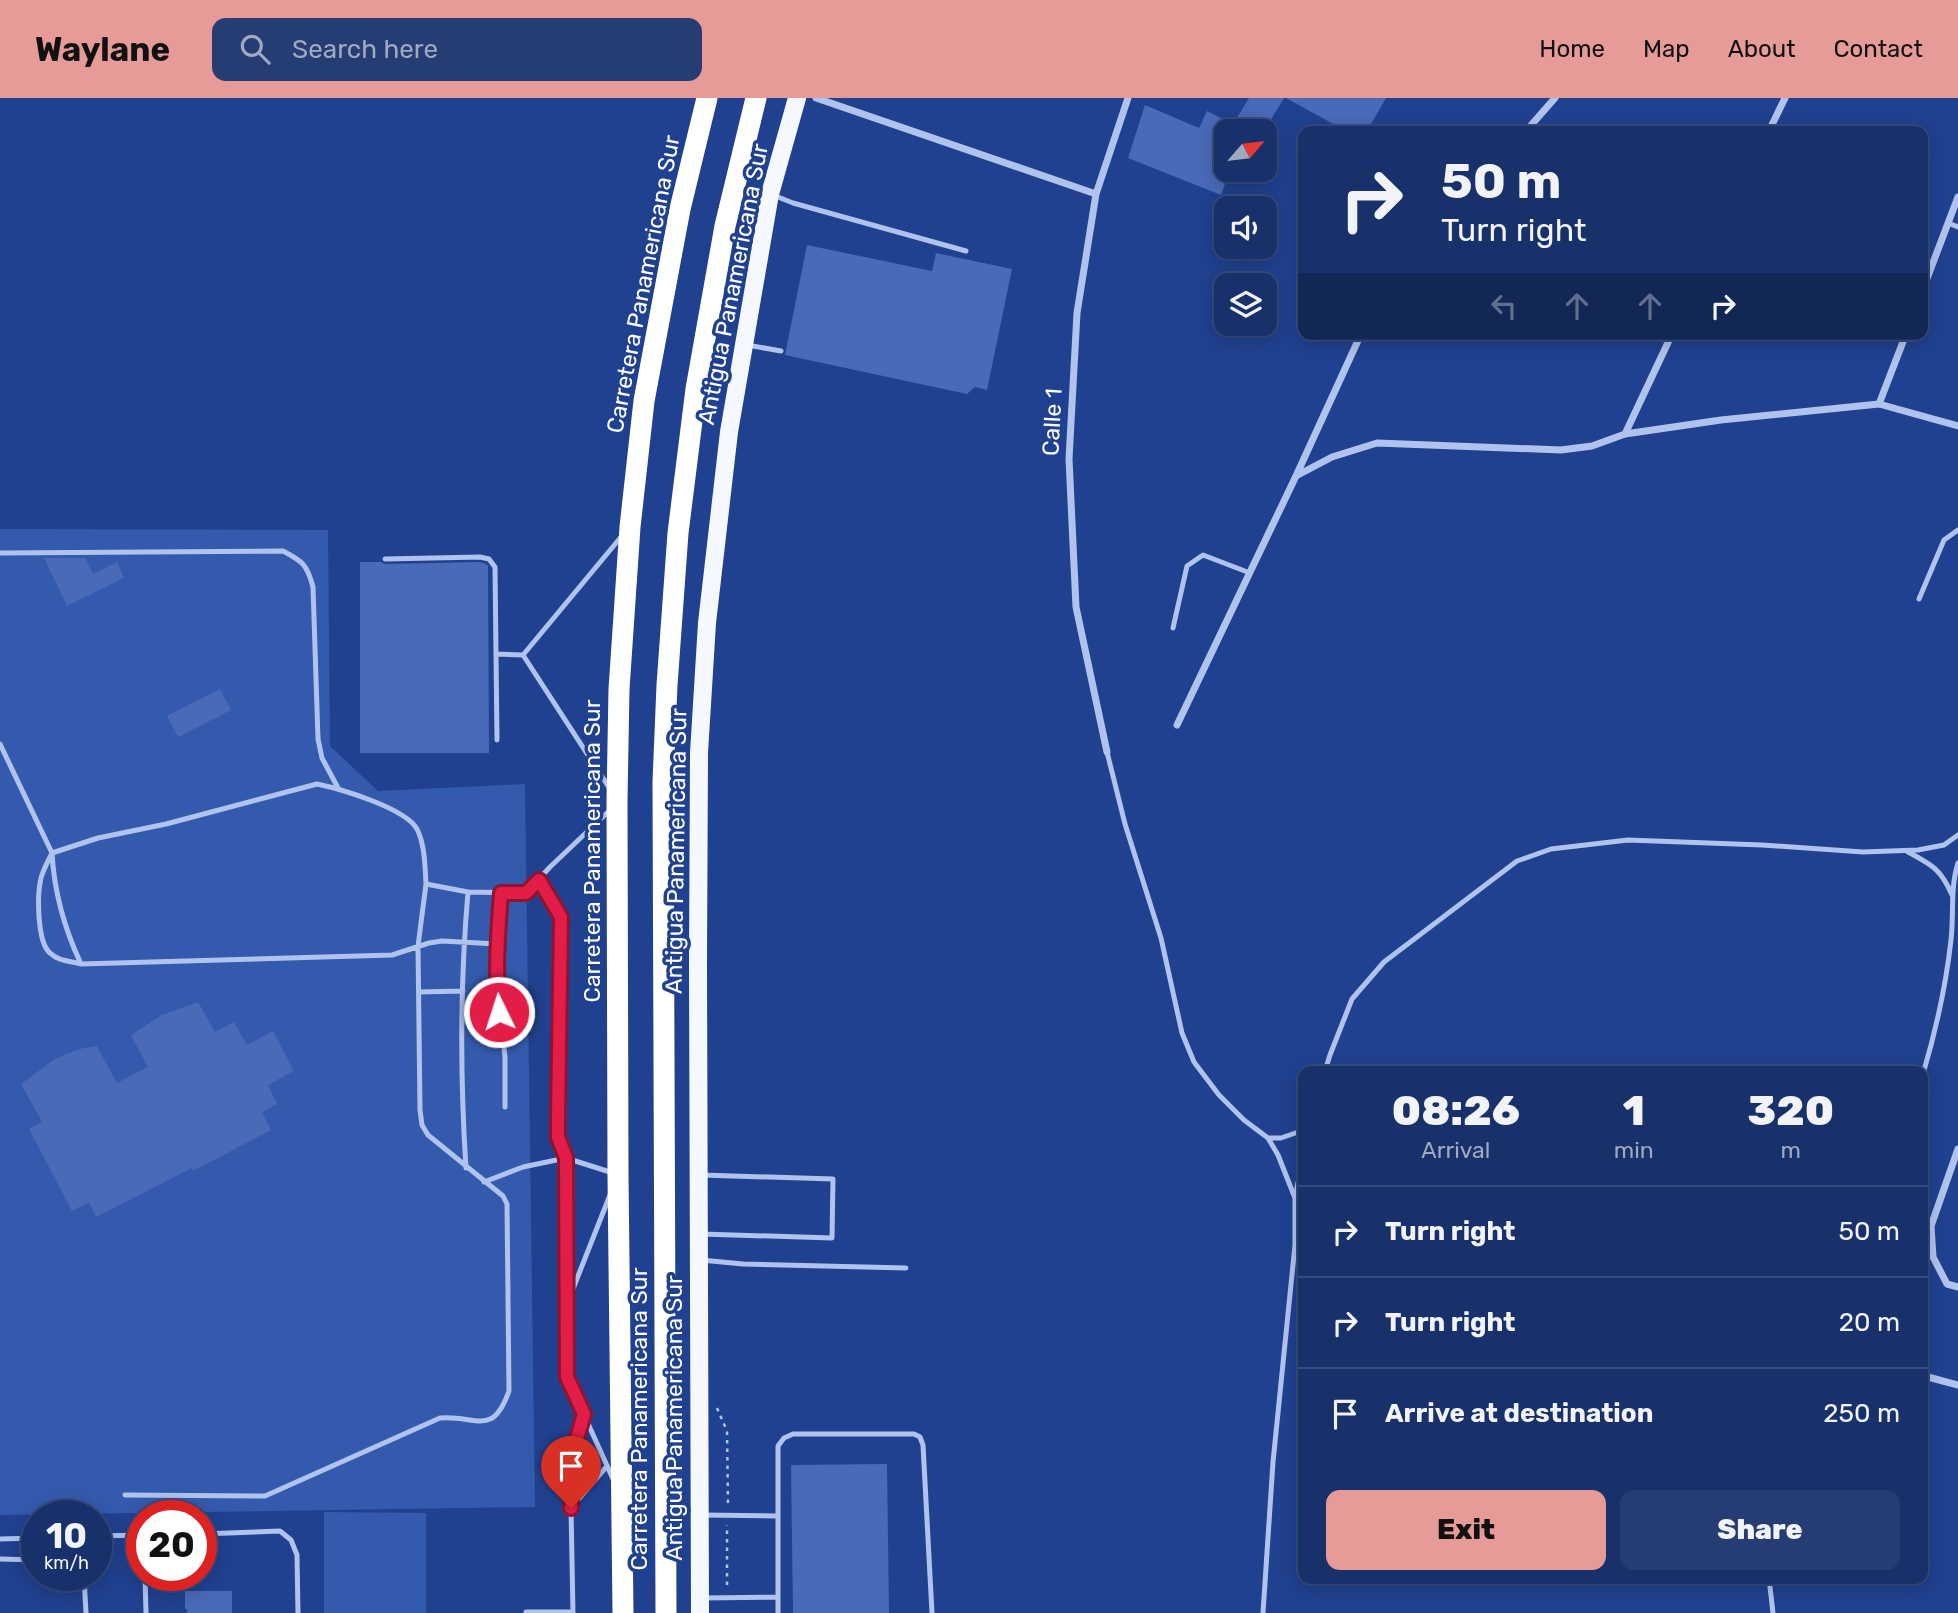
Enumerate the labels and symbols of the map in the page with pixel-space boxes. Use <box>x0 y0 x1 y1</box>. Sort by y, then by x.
north arrow <box>1214 119 1278 182</box>
street label: Carretera Panamericana Sur <box>600 132 686 435</box>
street label: Antigua Panamericana Sur <box>692 141 774 427</box>
street label: Calle 1 <box>1036 388 1068 456</box>
street label: Carretera Panamericana Sur <box>578 699 606 1002</box>
street label: Antigua Panamericana Sur <box>660 708 692 994</box>
position arrow <box>462 975 536 1049</box>
street label: Carretera Panamericana Sur <box>625 1267 653 1570</box>
street label: Antigua Panamericana Sur <box>660 1275 688 1561</box>
pin <box>541 1436 601 1508</box>
speed limit sign: 20 <box>126 1500 217 1591</box>

